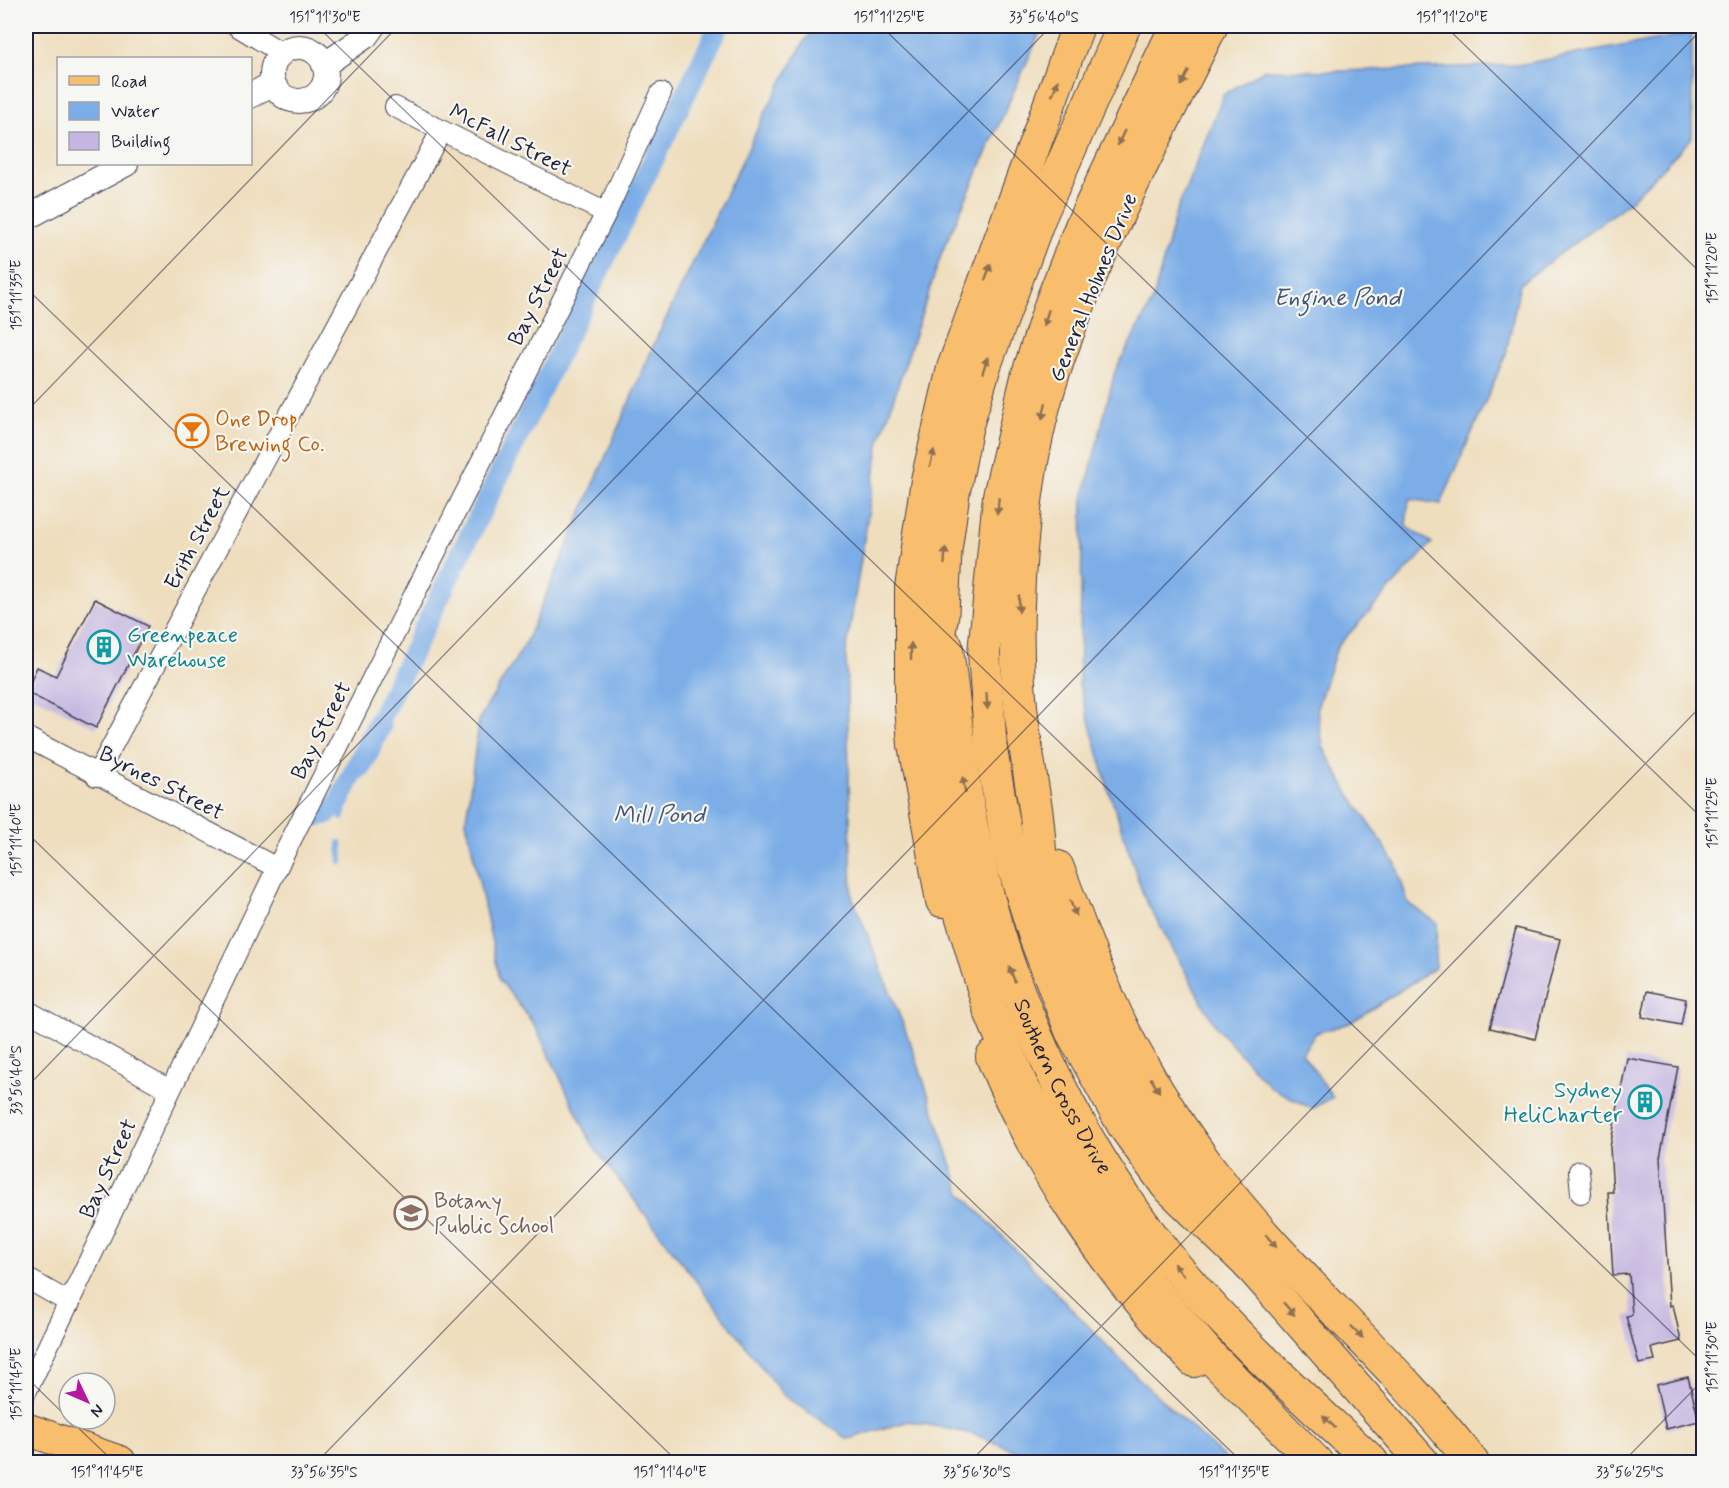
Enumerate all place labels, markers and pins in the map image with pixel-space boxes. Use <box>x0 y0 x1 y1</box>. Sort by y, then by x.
place label: One Drop Brewing Co. <box>215 406 325 462</box>
bar icon: One Drop Brewing Co. <box>174 413 210 449</box>
place label: Greenpeace Warehouse <box>127 622 238 675</box>
building icon: Greenpeace Warehouse <box>86 629 122 665</box>
place label: Sydney HeliCharter <box>1504 1077 1623 1130</box>
building icon: Sydney HeliCharter <box>1627 1084 1663 1120</box>
place label: Botany Public School <box>434 1188 554 1241</box>
school or university icon: Botany Public School <box>393 1195 429 1231</box>

